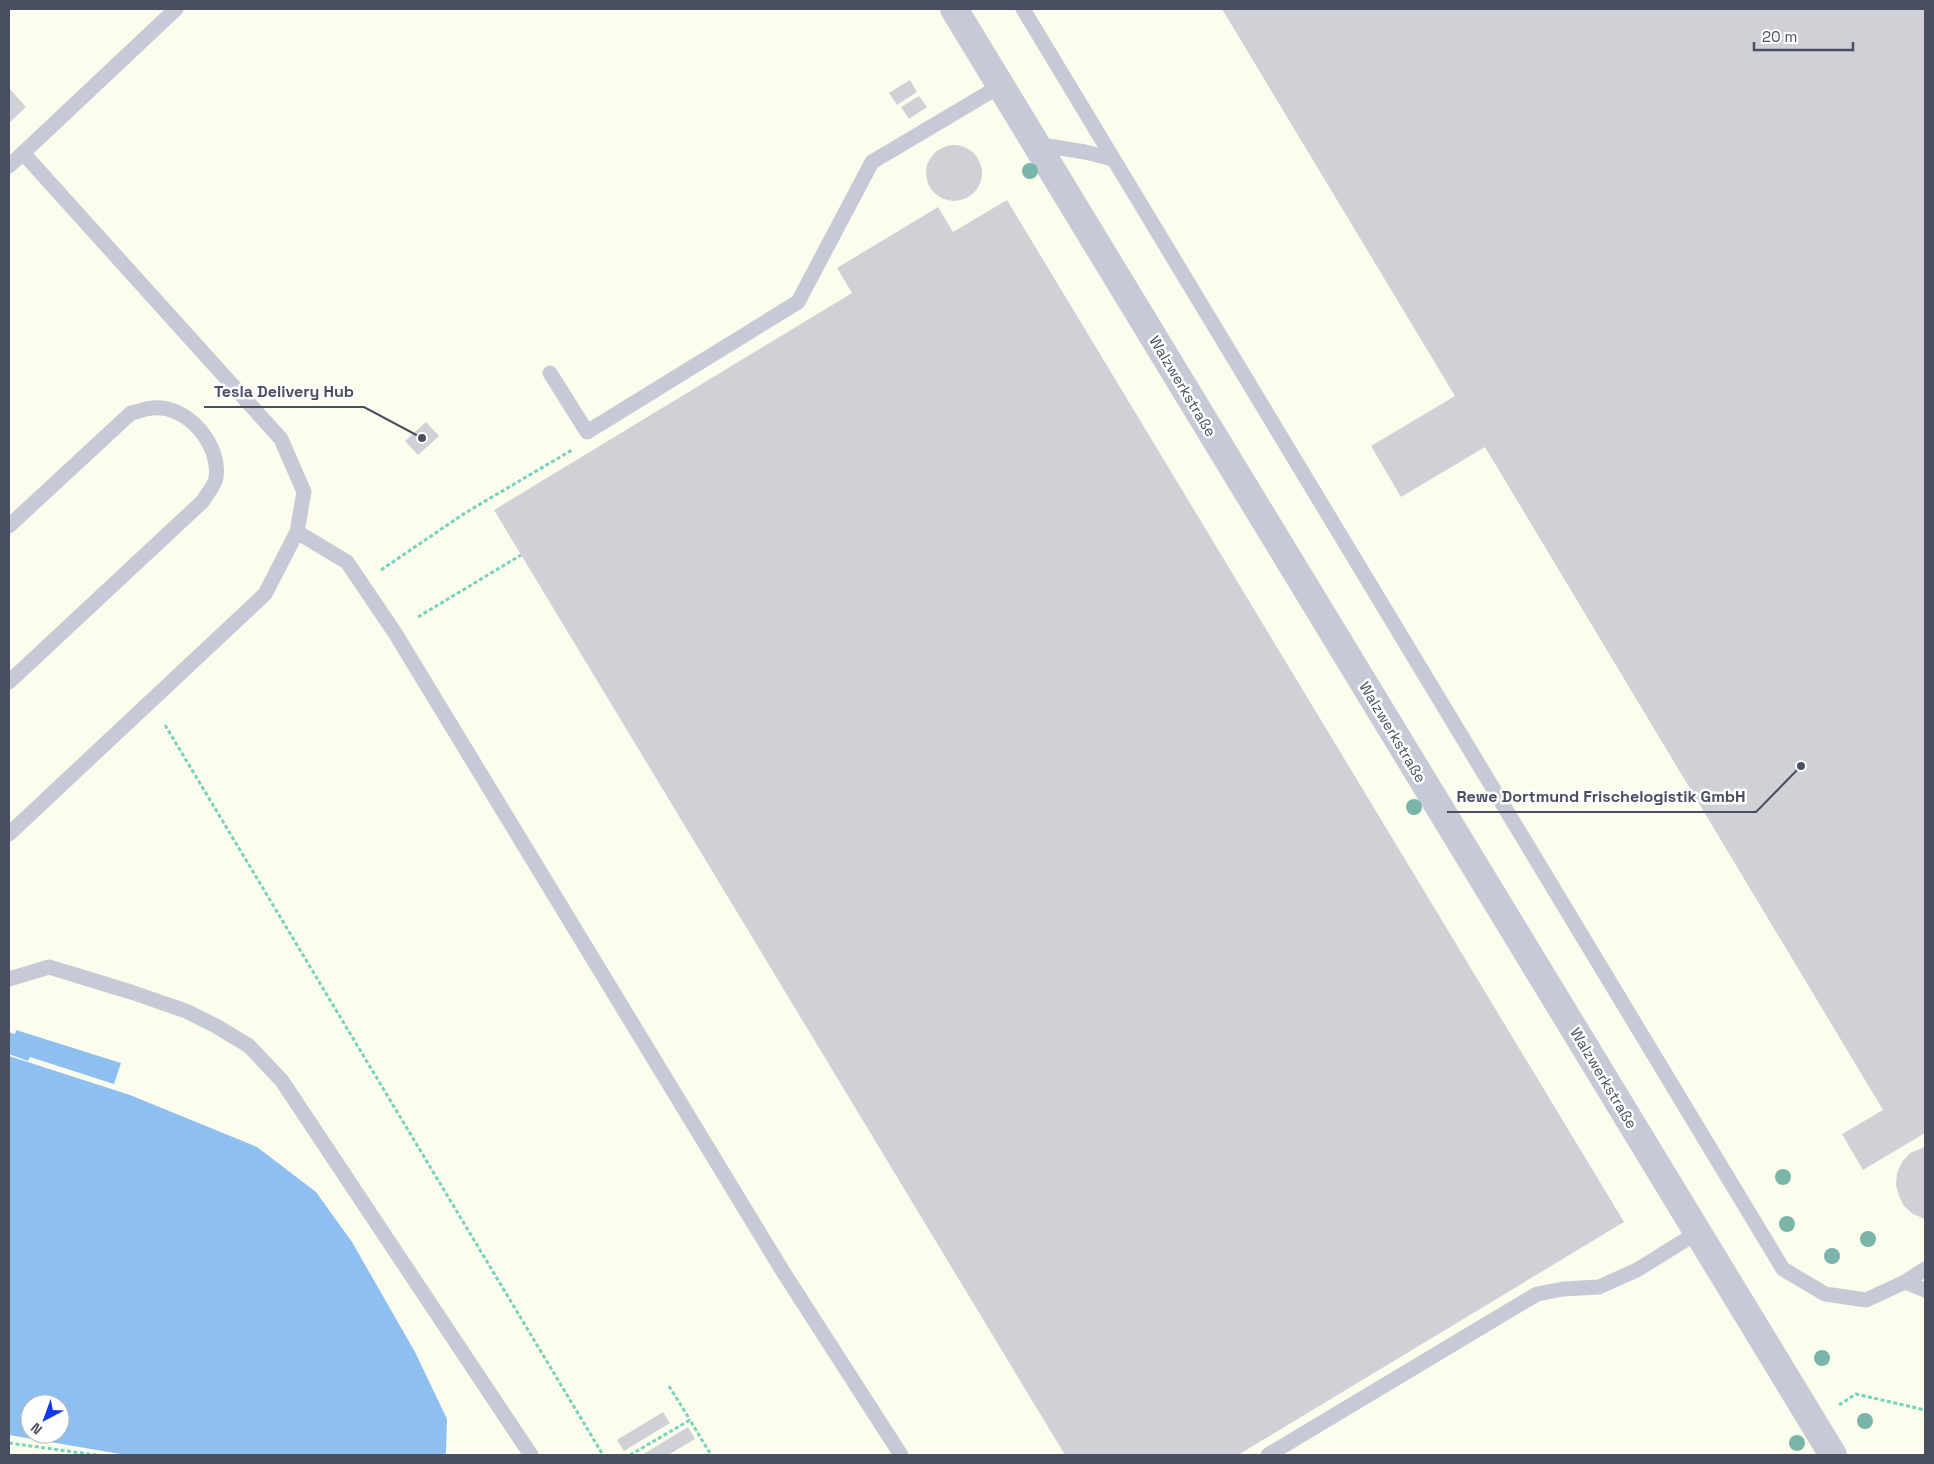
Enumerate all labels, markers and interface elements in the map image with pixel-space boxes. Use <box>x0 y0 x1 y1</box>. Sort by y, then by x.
scale bar <box>1754 20 1853 52</box>
text: 20 m <box>1762 27 1797 46</box>
street label: Walzwerkstraße <box>1145 332 1221 440</box>
callout: Tesla Delivery Hub <box>204 376 364 407</box>
text: Tesla Delivery Hub <box>214 381 354 402</box>
street label: Walzwerkstraße <box>1355 678 1431 786</box>
callout: Rewe Dortmund Frischelogistik GmbH <box>1447 781 1756 812</box>
text: Rewe Dortmund Frischelogistik GmbH <box>1456 786 1746 807</box>
street label: Walzwerkstraße <box>1566 1024 1642 1132</box>
north arrow <box>20 1394 70 1444</box>
text: N <box>27 1419 46 1439</box>

